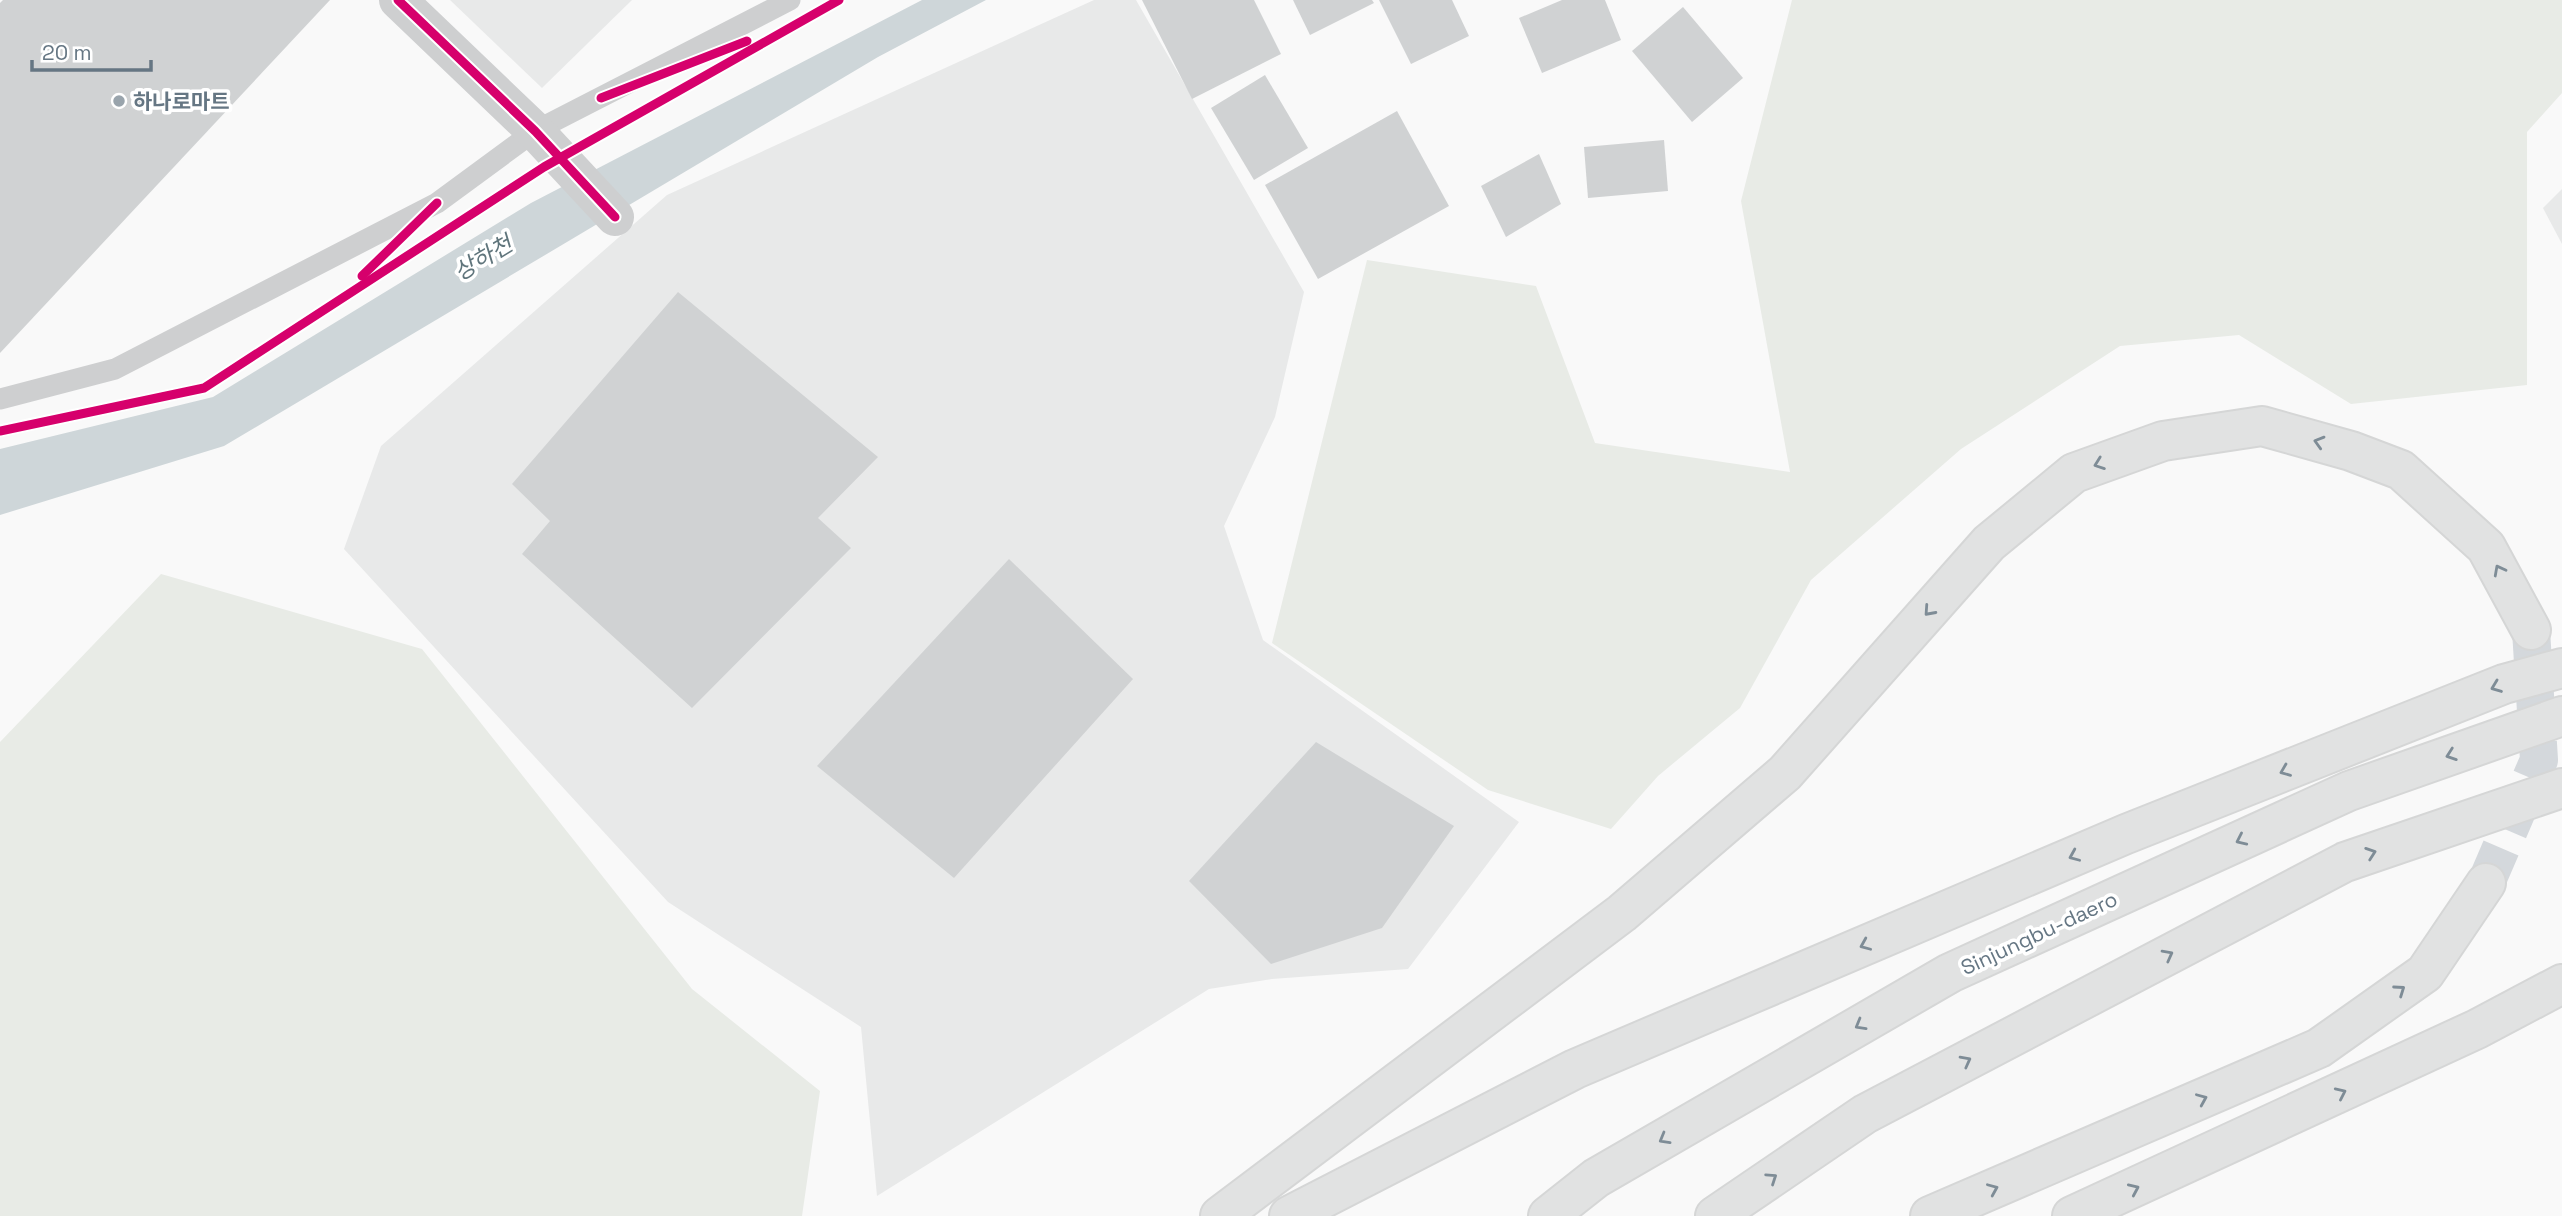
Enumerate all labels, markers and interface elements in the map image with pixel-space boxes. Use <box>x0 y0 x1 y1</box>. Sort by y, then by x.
scale bar <box>32 28 150 72</box>
text: 20 m <box>42 39 92 66</box>
place label: 하나로마트 <box>133 88 230 115</box>
marker: 하나로마트 <box>111 93 127 109</box>
water label: 상하천 <box>448 227 520 287</box>
one-way arrow <box>2313 436 2325 450</box>
one-way arrow <box>2094 456 2106 470</box>
one-way arrow <box>2493 564 2507 577</box>
one-way arrow <box>1924 603 1937 616</box>
one-way arrow <box>2491 679 2503 693</box>
one-way arrow <box>2446 747 2458 761</box>
one-way arrow <box>2280 762 2292 776</box>
one-way arrow <box>2236 832 2248 846</box>
one-way arrow <box>2364 847 2376 861</box>
one-way arrow <box>2069 848 2081 862</box>
street label: Sinjungbu-daero <box>1956 885 2122 981</box>
one-way arrow <box>1860 937 1872 951</box>
one-way arrow <box>2161 950 2173 963</box>
one-way arrow <box>2393 985 2406 998</box>
one-way arrow <box>1855 1017 1868 1030</box>
one-way arrow <box>1959 1055 1971 1069</box>
one-way arrow <box>2333 1087 2346 1101</box>
one-way arrow <box>2195 1093 2207 1107</box>
one-way arrow <box>1658 1131 1671 1144</box>
one-way arrow <box>1764 1173 1777 1186</box>
one-way arrow <box>1986 1183 1998 1197</box>
one-way arrow <box>2127 1183 2139 1197</box>

